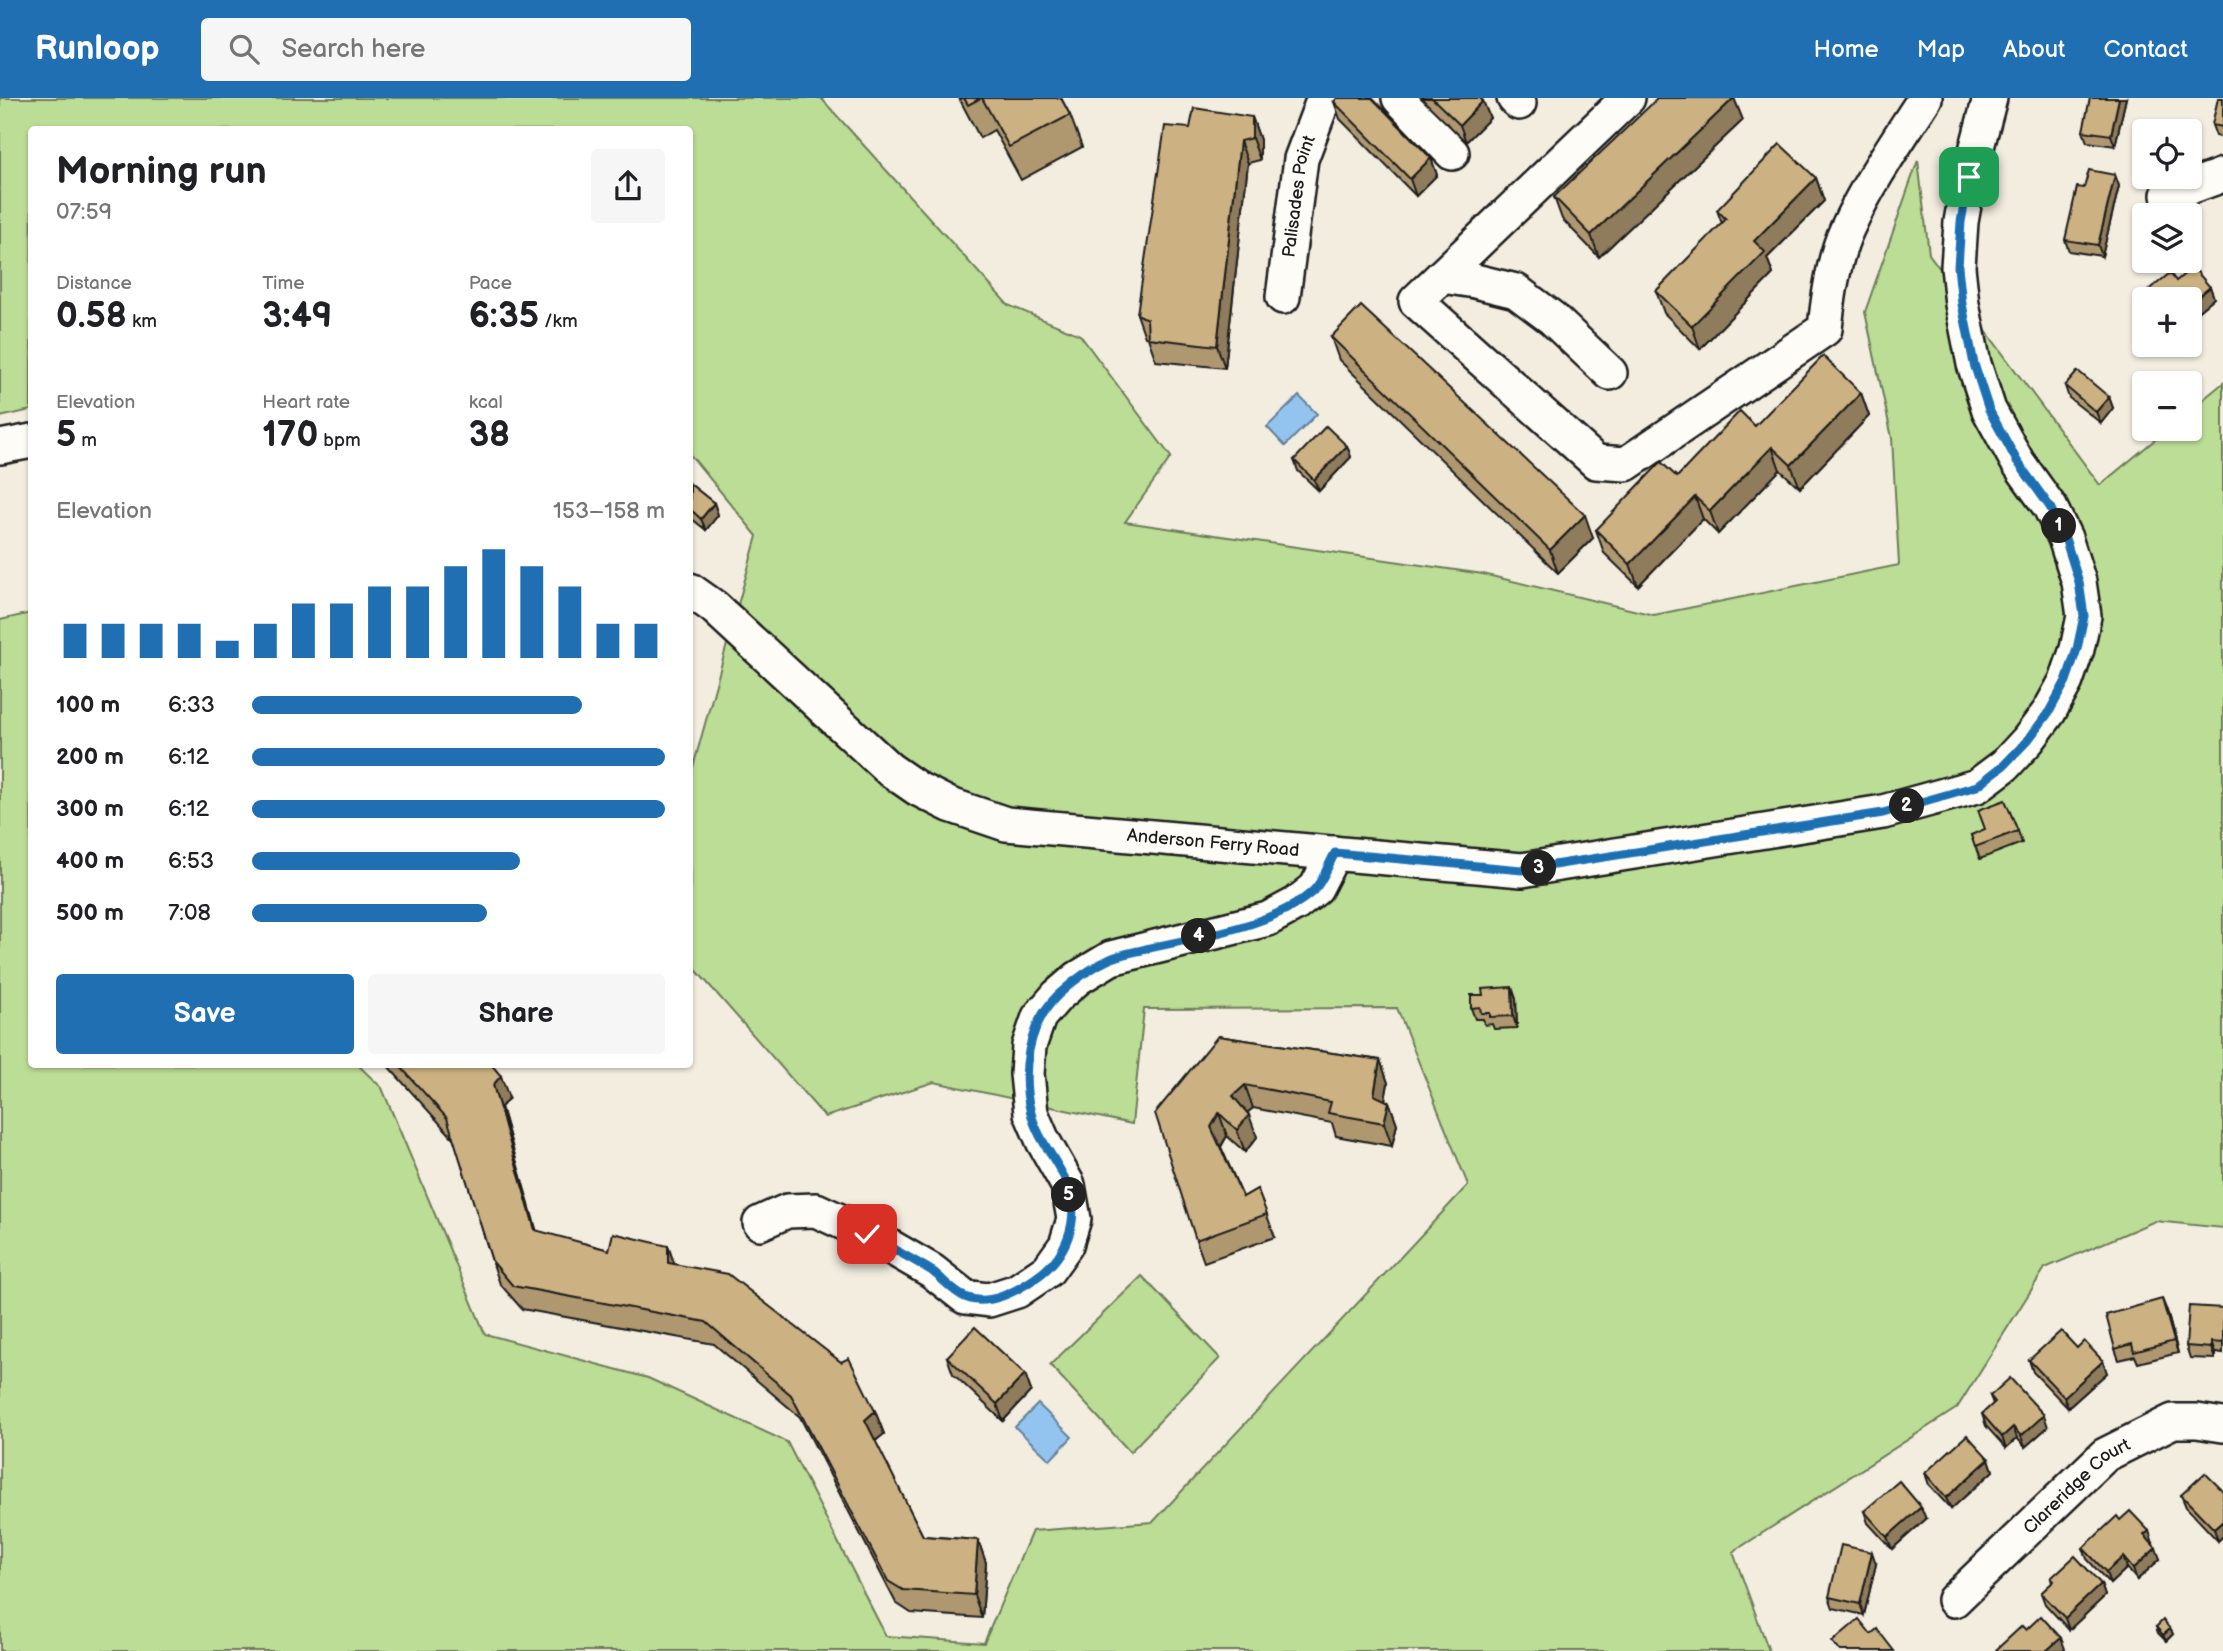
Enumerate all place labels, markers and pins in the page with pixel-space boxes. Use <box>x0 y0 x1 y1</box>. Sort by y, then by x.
pin <box>1939 147 1999 207</box>
pin: 1 <box>2042 508 2076 544</box>
pin: 2 <box>1890 788 1924 824</box>
pin: 3 <box>1522 850 1556 886</box>
pin: 4 <box>1182 918 1216 954</box>
pin: 5 <box>1052 1178 1086 1212</box>
pin <box>837 1204 897 1264</box>

